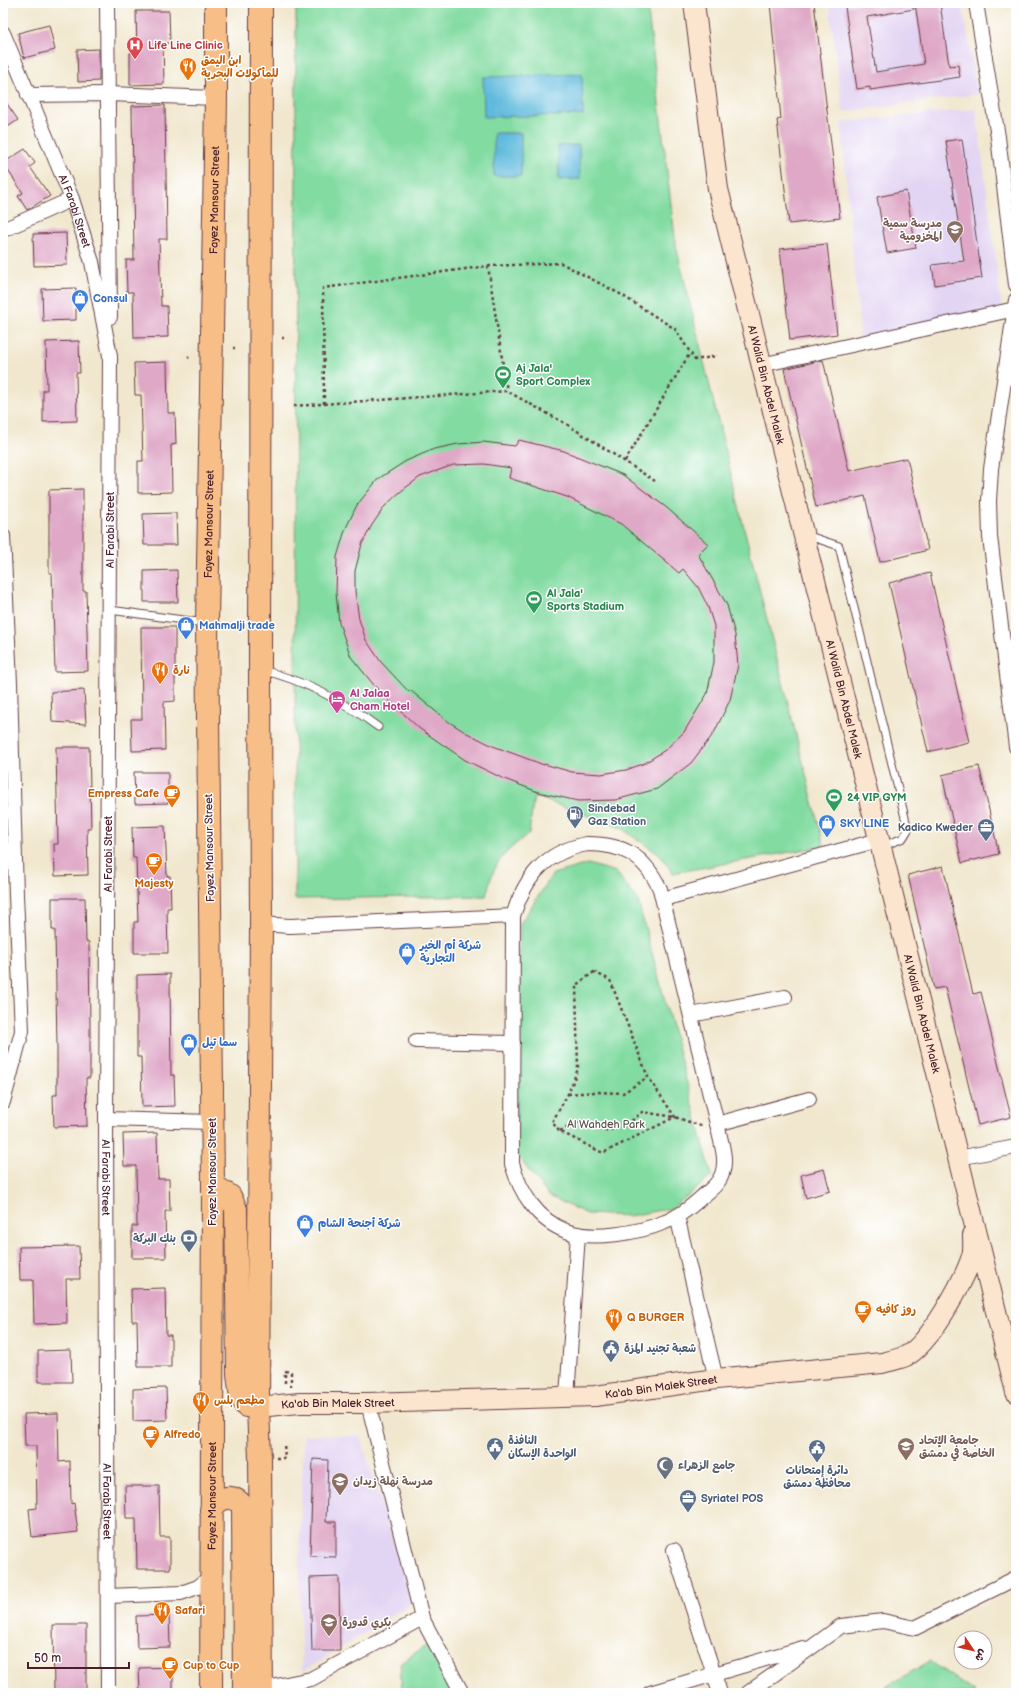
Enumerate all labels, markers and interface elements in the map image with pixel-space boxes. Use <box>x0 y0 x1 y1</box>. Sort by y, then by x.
hospital icon: Life Line Clinic <box>125 35 145 60</box>
place label: Life Line Clinic <box>148 39 223 52</box>
place label: ابن اليمق للمأكولات البحرية <box>201 54 278 81</box>
restaurant icon: ابن اليمق للمأكولات البحرية <box>178 56 198 81</box>
street label: Fayez Mansour Street <box>207 145 222 254</box>
street label: Al Farabi Street <box>56 173 93 250</box>
place label: مدرسة سمية المخزومية <box>883 217 942 243</box>
school or university icon: مدرسة سمية المخزومية <box>945 219 965 244</box>
shop icon: Consul <box>70 288 90 313</box>
place label: Consul <box>93 292 128 305</box>
street label: Al Walid Bin Abdel Malek <box>745 324 787 446</box>
place label: Aj Jala' Sport Complex <box>515 362 590 388</box>
sports icon: Aj Jala' Sport Complex <box>493 364 513 389</box>
street label: Fayez Mansour Street <box>202 469 217 578</box>
street label: Al Farabi Street <box>104 491 117 568</box>
place label: Al Jala' Sports Stadium <box>546 587 624 613</box>
sports icon: Al Jala' Sports Stadium <box>524 589 544 614</box>
shop icon: Mahmalji trade <box>176 615 196 640</box>
place label: Mahmalji trade <box>199 619 275 632</box>
street label: Al Walid Bin Abdel Malek <box>823 638 865 761</box>
restaurant icon: نارة <box>150 660 170 685</box>
place label: نارة <box>173 664 190 677</box>
place label: Al Jalaa Cham Hotel <box>349 687 410 713</box>
hotel icon: Al Jalaa Cham Hotel <box>327 689 347 714</box>
cafe icon: Empress Cafe <box>162 783 182 808</box>
place label: Empress Cafe <box>88 787 159 800</box>
sports icon: 24 VIP GYM <box>824 787 844 812</box>
place label: 24 VIP GYM <box>847 791 906 804</box>
street label: Fayez Mansour Street <box>202 793 217 902</box>
place label: Sindebad Gaz Station <box>588 802 646 828</box>
fuel station icon: Sindebad Gaz Station <box>565 804 585 829</box>
shop icon: SKY LINE <box>817 813 837 838</box>
street label: Al Farabi Street <box>102 815 115 892</box>
place label: SKY LINE <box>840 817 889 830</box>
office icon: Kadico Kweder <box>976 817 996 842</box>
place label: Kadico Kweder <box>898 821 974 834</box>
cafe icon: Majesty <box>144 851 164 876</box>
place label: Majesty <box>134 877 174 890</box>
place label: شركة أم الخير التجارية <box>419 939 481 965</box>
shop icon: شركة أم الخير التجارية <box>397 941 417 966</box>
street label: Al Walid Bin Abdel Malek <box>901 953 943 1075</box>
shop icon: سما تيل <box>179 1032 199 1057</box>
place label: سما تيل <box>202 1036 237 1049</box>
street label: Fayez Mansour Street <box>206 1117 219 1226</box>
park label: Al Wahdeh Park <box>567 1118 645 1131</box>
street label: Al Farabi Street <box>99 1139 112 1216</box>
shop icon: شركة أجنحة الشام <box>295 1213 315 1238</box>
place label: شركة أجنحة الشام <box>318 1217 400 1232</box>
bank icon: بنك البركة <box>179 1228 199 1253</box>
place label: بنك البركة <box>133 1232 176 1245</box>
cafe icon: روز كافيه <box>853 1299 873 1324</box>
place label: روز كافيه <box>876 1303 916 1316</box>
restaurant icon: Q BURGER <box>604 1307 624 1332</box>
place label: Q BURGER <box>627 1311 685 1324</box>
public building icon: شعبة تجنيد المزة <box>601 1338 621 1363</box>
place label: شعبة تجنيد المزة <box>624 1342 696 1355</box>
street label: Ka'ab Bin Malek Street <box>604 1373 719 1402</box>
restaurant icon: مطعم بلس <box>191 1390 211 1415</box>
place label: مطعم بلس <box>214 1394 265 1409</box>
street label: Ka'ab Bin Malek Street <box>281 1396 395 1412</box>
cafe icon: Alfredo <box>141 1424 161 1449</box>
place label: Alfredo <box>163 1428 201 1441</box>
place label: النافذة الواحدة الإسكان <box>508 1434 576 1461</box>
place label: جامعة الإتحاد الخاصة في دمشق <box>919 1434 995 1462</box>
public building icon: النافذة الواحدة الإسكان <box>485 1436 505 1461</box>
school or university icon: جامعة الإتحاد الخاصة في دمشق <box>896 1436 916 1461</box>
public building icon: دائرة إمتحانات محافظة دمشق <box>807 1438 827 1463</box>
street label: Fayez Mansour Street <box>206 1441 219 1550</box>
mosque icon: جامع الزهراء <box>655 1455 675 1480</box>
place label: جامع الزهراء <box>678 1459 735 1473</box>
street label: Al Farabi Street <box>100 1463 113 1540</box>
place label: دائرة إمتحانات محافظة دمشق <box>783 1464 851 1490</box>
school or university icon: مدرسة نهلة زيدان <box>330 1471 350 1496</box>
place label: مدرسة نهلة زيدان <box>353 1475 433 1488</box>
office icon: Syriatel POS <box>678 1488 698 1513</box>
place label: Syriatel POS <box>701 1492 764 1505</box>
restaurant icon: Safari <box>152 1600 172 1625</box>
place label: Safari <box>175 1604 205 1617</box>
school or university icon: بكري قدورة <box>319 1612 339 1637</box>
place label: بكري قدورة <box>342 1616 391 1631</box>
north arrow <box>953 1630 993 1670</box>
scale bar <box>28 1644 129 1670</box>
text: ش <box>972 1647 990 1664</box>
text: 50 m <box>34 1651 61 1666</box>
cafe icon: Cup to Cup <box>160 1655 180 1680</box>
place label: Cup to Cup <box>183 1659 239 1672</box>

